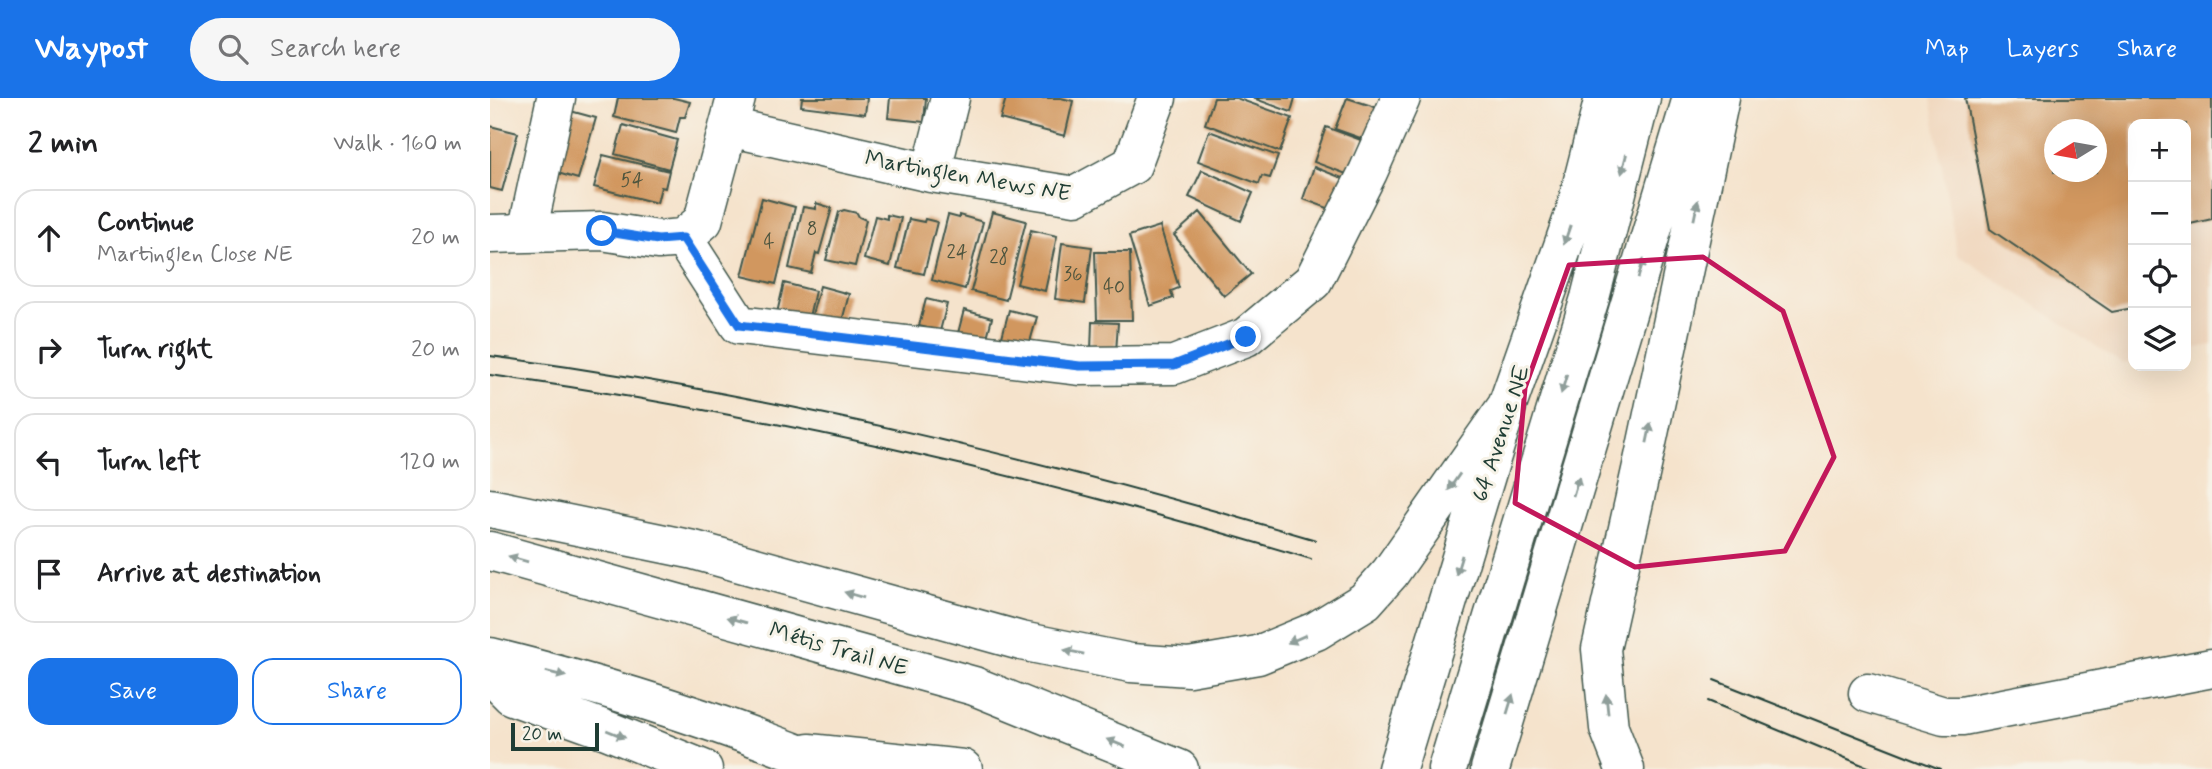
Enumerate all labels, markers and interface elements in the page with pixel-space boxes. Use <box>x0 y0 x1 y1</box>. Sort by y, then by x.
search box <box>190 18 680 81</box>
text: Waypost <box>35 27 148 71</box>
icon: search <box>214 30 252 68</box>
text: Search here <box>270 32 401 66</box>
text: Map <box>1925 34 1969 65</box>
text: Layers <box>2007 34 2079 65</box>
text: Share <box>2117 34 2177 65</box>
north arrow <box>2044 119 2107 182</box>
map controls <box>2128 119 2191 371</box>
button: + <box>2128 119 2191 182</box>
text: 2 min <box>28 124 98 163</box>
text: Walk · 160 m <box>333 129 462 159</box>
street label: Martinglen Mews NE <box>862 144 1073 212</box>
one-way arrow <box>1618 153 1629 175</box>
house number: 54 <box>621 168 643 193</box>
button: − <box>2128 182 2191 245</box>
one-way arrow <box>1691 199 1702 221</box>
text: Continue <box>97 206 194 240</box>
route start <box>586 215 617 246</box>
house number: 8 <box>807 217 817 242</box>
icon: ahead <box>30 219 68 257</box>
text: 20 m <box>411 223 460 253</box>
one-way arrow <box>1561 224 1572 245</box>
house number: 4 <box>763 230 775 255</box>
text: Martinglen Close NE <box>97 240 293 270</box>
house number: 24 <box>947 240 967 265</box>
house number: 28 <box>989 245 1009 270</box>
button: locate <box>2128 245 2191 308</box>
one-way arrow <box>1636 257 1646 278</box>
house number: 36 <box>1063 262 1083 287</box>
house number: 40 <box>1103 275 1125 300</box>
button: layers <box>2128 308 2191 371</box>
route end <box>1230 321 1261 352</box>
icon: right <box>30 331 68 369</box>
text: Turn right <box>97 333 213 367</box>
text: 20 m <box>411 335 460 365</box>
street label: 64 Avenue NE <box>1466 362 1538 506</box>
one-way arrow <box>1559 373 1569 394</box>
one-way arrow <box>1644 422 1655 444</box>
icon: left <box>30 443 68 481</box>
text: Turn left <box>97 445 201 479</box>
text: 120 m <box>399 447 460 477</box>
one-way arrow <box>1447 473 1461 491</box>
one-way arrow <box>1571 475 1582 496</box>
one-way arrow <box>507 553 529 564</box>
icon: arrive <box>30 555 68 593</box>
one-way arrow <box>1453 555 1463 576</box>
text: Arrive at destination <box>97 557 321 591</box>
one-way arrow <box>843 589 864 599</box>
one-way arrow <box>726 614 748 625</box>
street label: Métis Trail NE <box>766 616 911 684</box>
one-way arrow <box>1286 634 1307 645</box>
one-way arrow <box>1063 646 1085 657</box>
button: Save <box>28 658 238 725</box>
button: Share <box>252 658 462 725</box>
one-way arrow <box>545 668 567 679</box>
one-way arrow <box>1505 693 1515 714</box>
one-way arrow <box>1601 693 1612 715</box>
scale bar <box>511 720 598 752</box>
text: 20 m <box>522 722 562 747</box>
one-way arrow <box>606 728 627 739</box>
one-way arrow <box>1106 737 1126 749</box>

